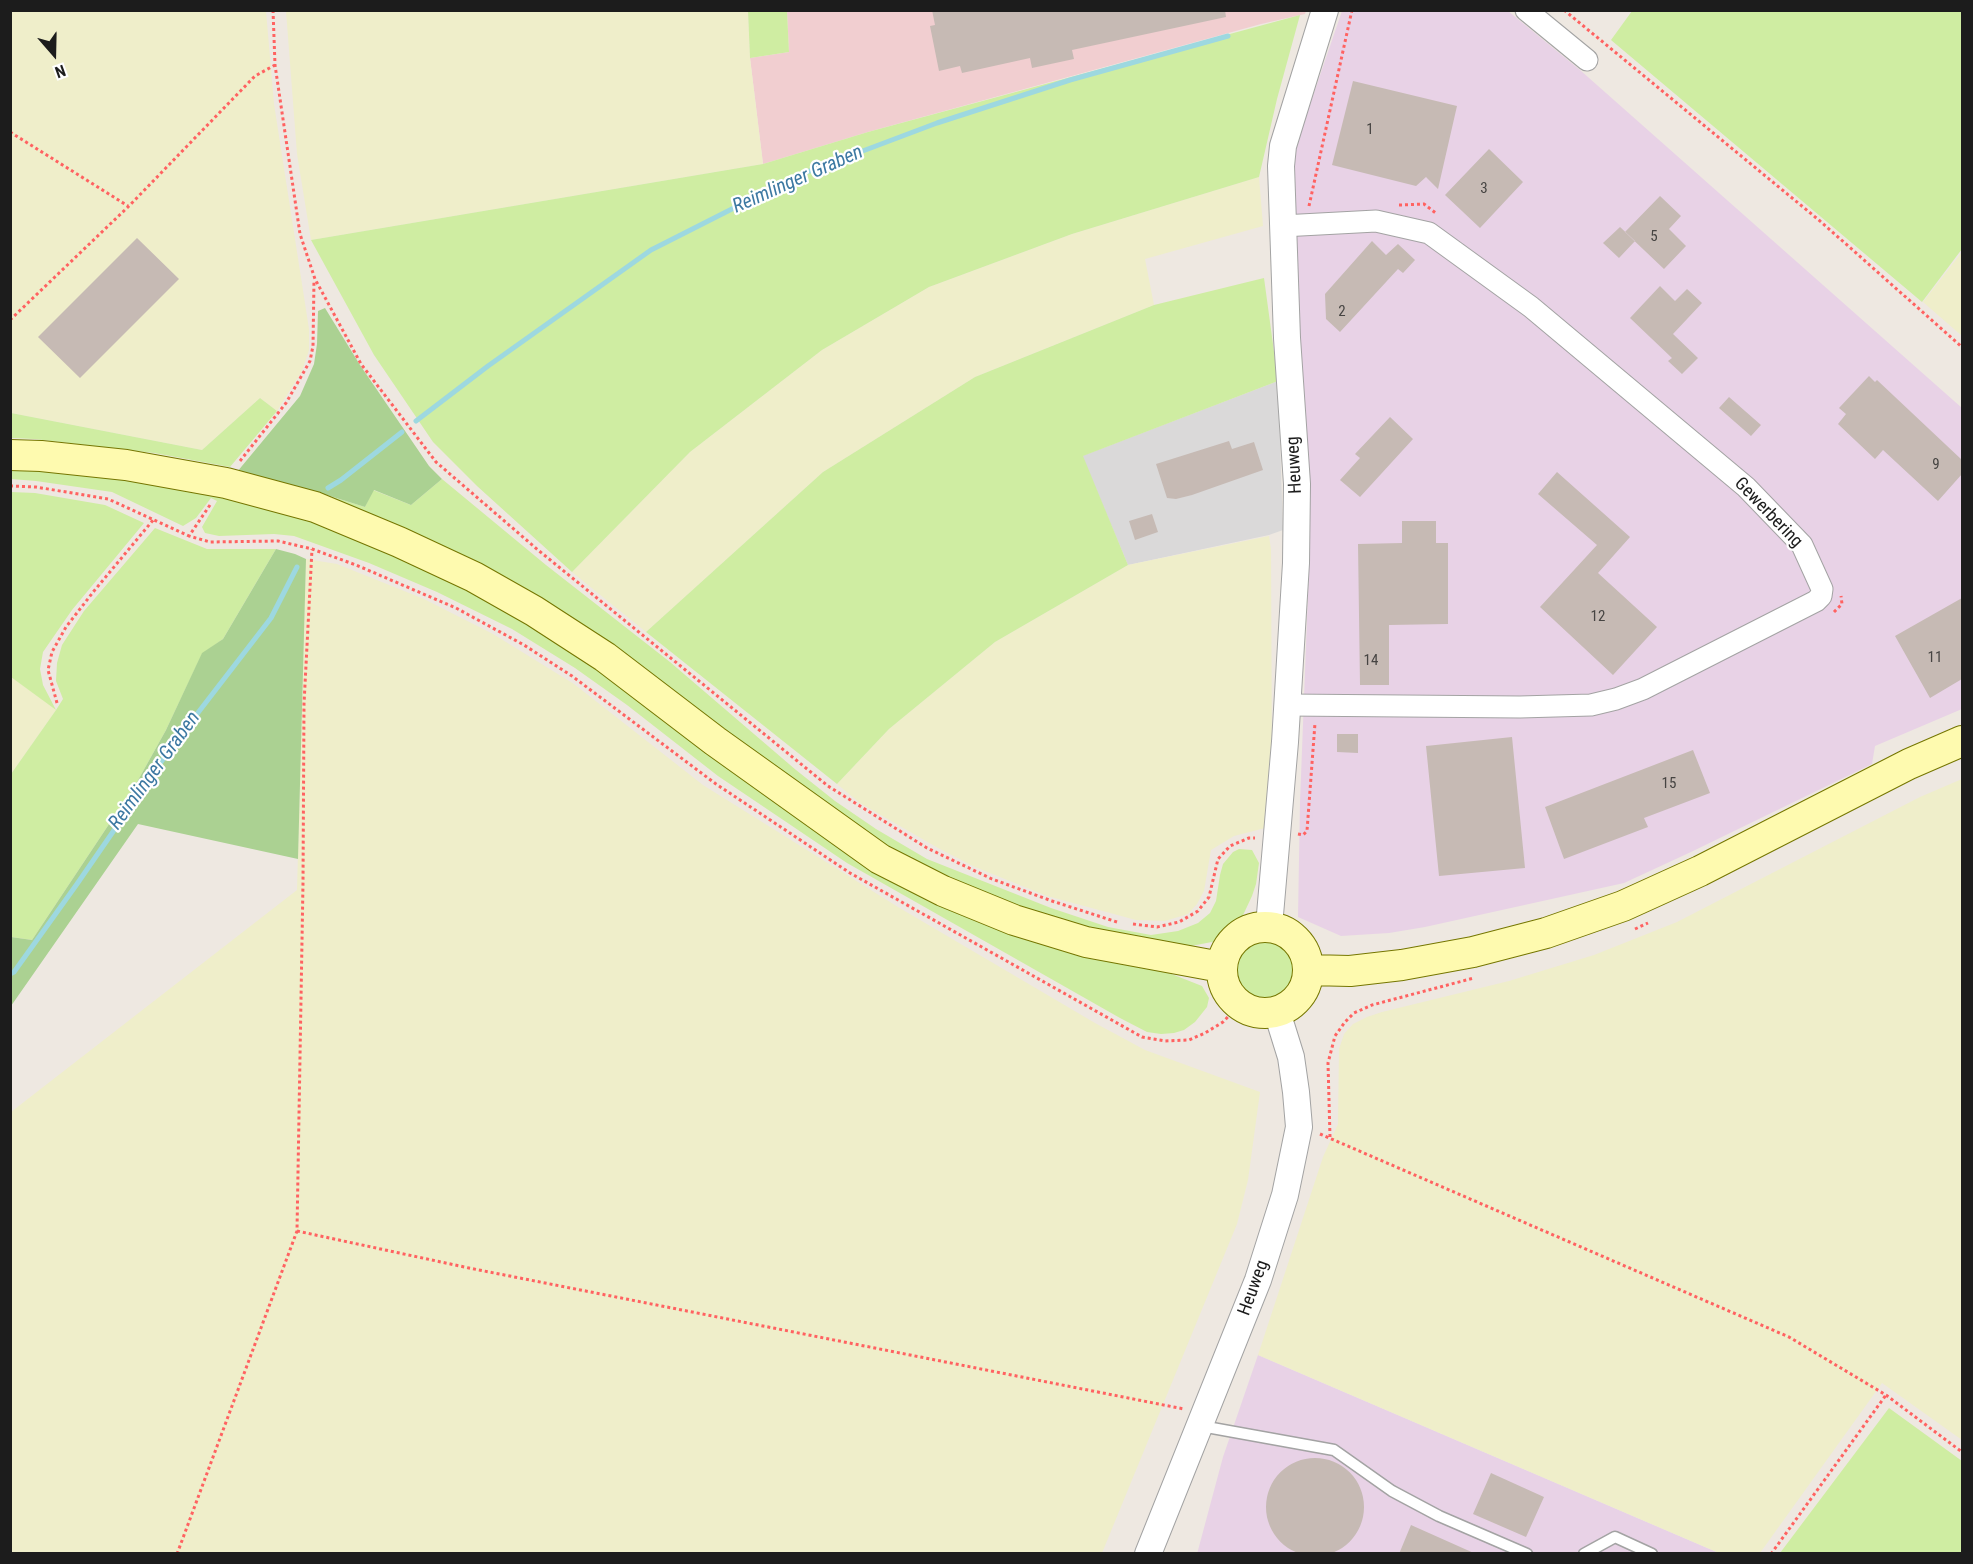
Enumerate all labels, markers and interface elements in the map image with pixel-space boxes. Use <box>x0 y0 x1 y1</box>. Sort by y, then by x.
north arrow <box>24 24 84 84</box>
text: N <box>52 61 68 82</box>
house number: 1 <box>1366 121 1374 139</box>
water label: Reimlinger Graben <box>729 141 867 219</box>
house number: 3 <box>1480 180 1488 198</box>
house number: 5 <box>1650 228 1658 246</box>
house number: 2 <box>1338 303 1346 321</box>
street label: Heuweg <box>1283 436 1307 494</box>
house number: 9 <box>1932 456 1940 474</box>
street label: Gewerbering <box>1729 473 1807 553</box>
house number: 12 <box>1591 608 1605 626</box>
house number: 11 <box>1928 649 1942 667</box>
house number: 14 <box>1364 652 1378 670</box>
water label: Reimlinger Graben <box>104 707 206 835</box>
house number: 15 <box>1662 775 1676 793</box>
street label: Heuweg <box>1234 1257 1274 1319</box>

